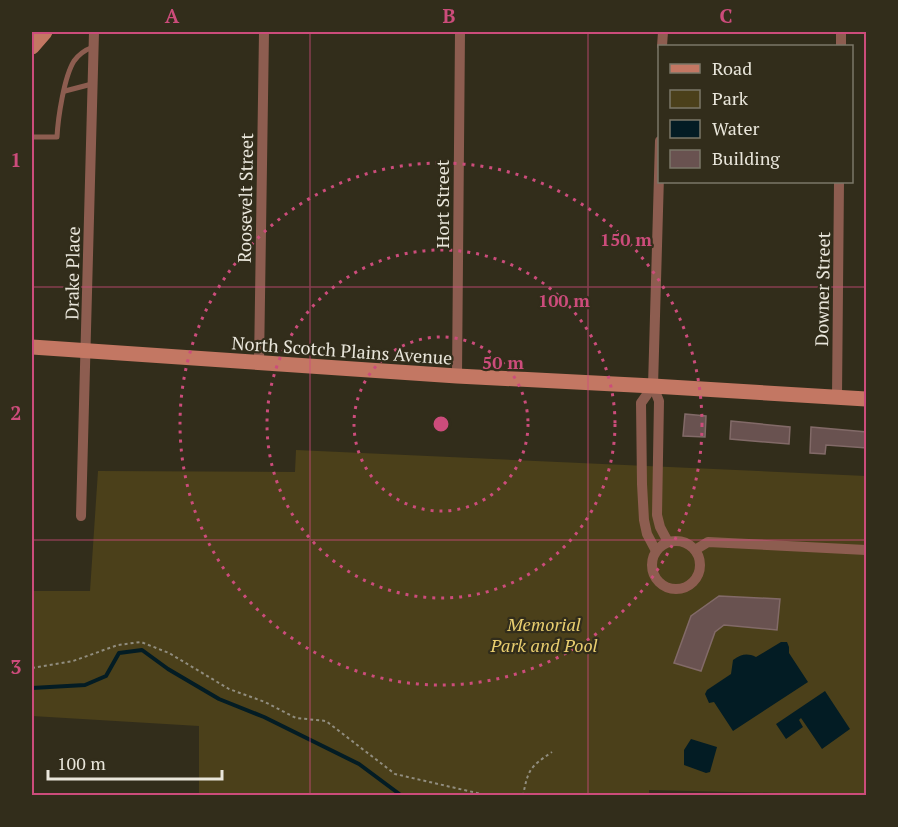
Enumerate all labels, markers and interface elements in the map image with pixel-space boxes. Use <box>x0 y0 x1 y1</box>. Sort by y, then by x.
text: A <box>165 2 180 29</box>
text: B <box>443 2 456 29</box>
text: C <box>719 2 733 29</box>
legend <box>658 45 853 183</box>
text: Road <box>712 56 752 80</box>
text: Park <box>712 86 749 110</box>
text: Water <box>712 116 759 140</box>
street label: Roosevelt Street <box>232 133 258 263</box>
text: 1 <box>10 146 22 173</box>
text: Building <box>712 146 780 170</box>
street label: Hort Street <box>430 159 454 249</box>
street label: Drake Place <box>59 226 85 320</box>
text: 150 m <box>600 227 652 251</box>
street label: Downer Street <box>809 231 835 347</box>
text: 100 m <box>538 288 590 312</box>
street label: North Scotch Plains Avenue <box>231 330 453 370</box>
text: 50 m <box>482 350 524 374</box>
text: 2 <box>10 399 22 426</box>
centre of rings <box>431 414 451 434</box>
park label: Memorial Park and Pool <box>489 612 598 657</box>
text: 3 <box>10 653 22 680</box>
scale bar <box>48 743 222 781</box>
text: 100 m <box>57 751 106 775</box>

